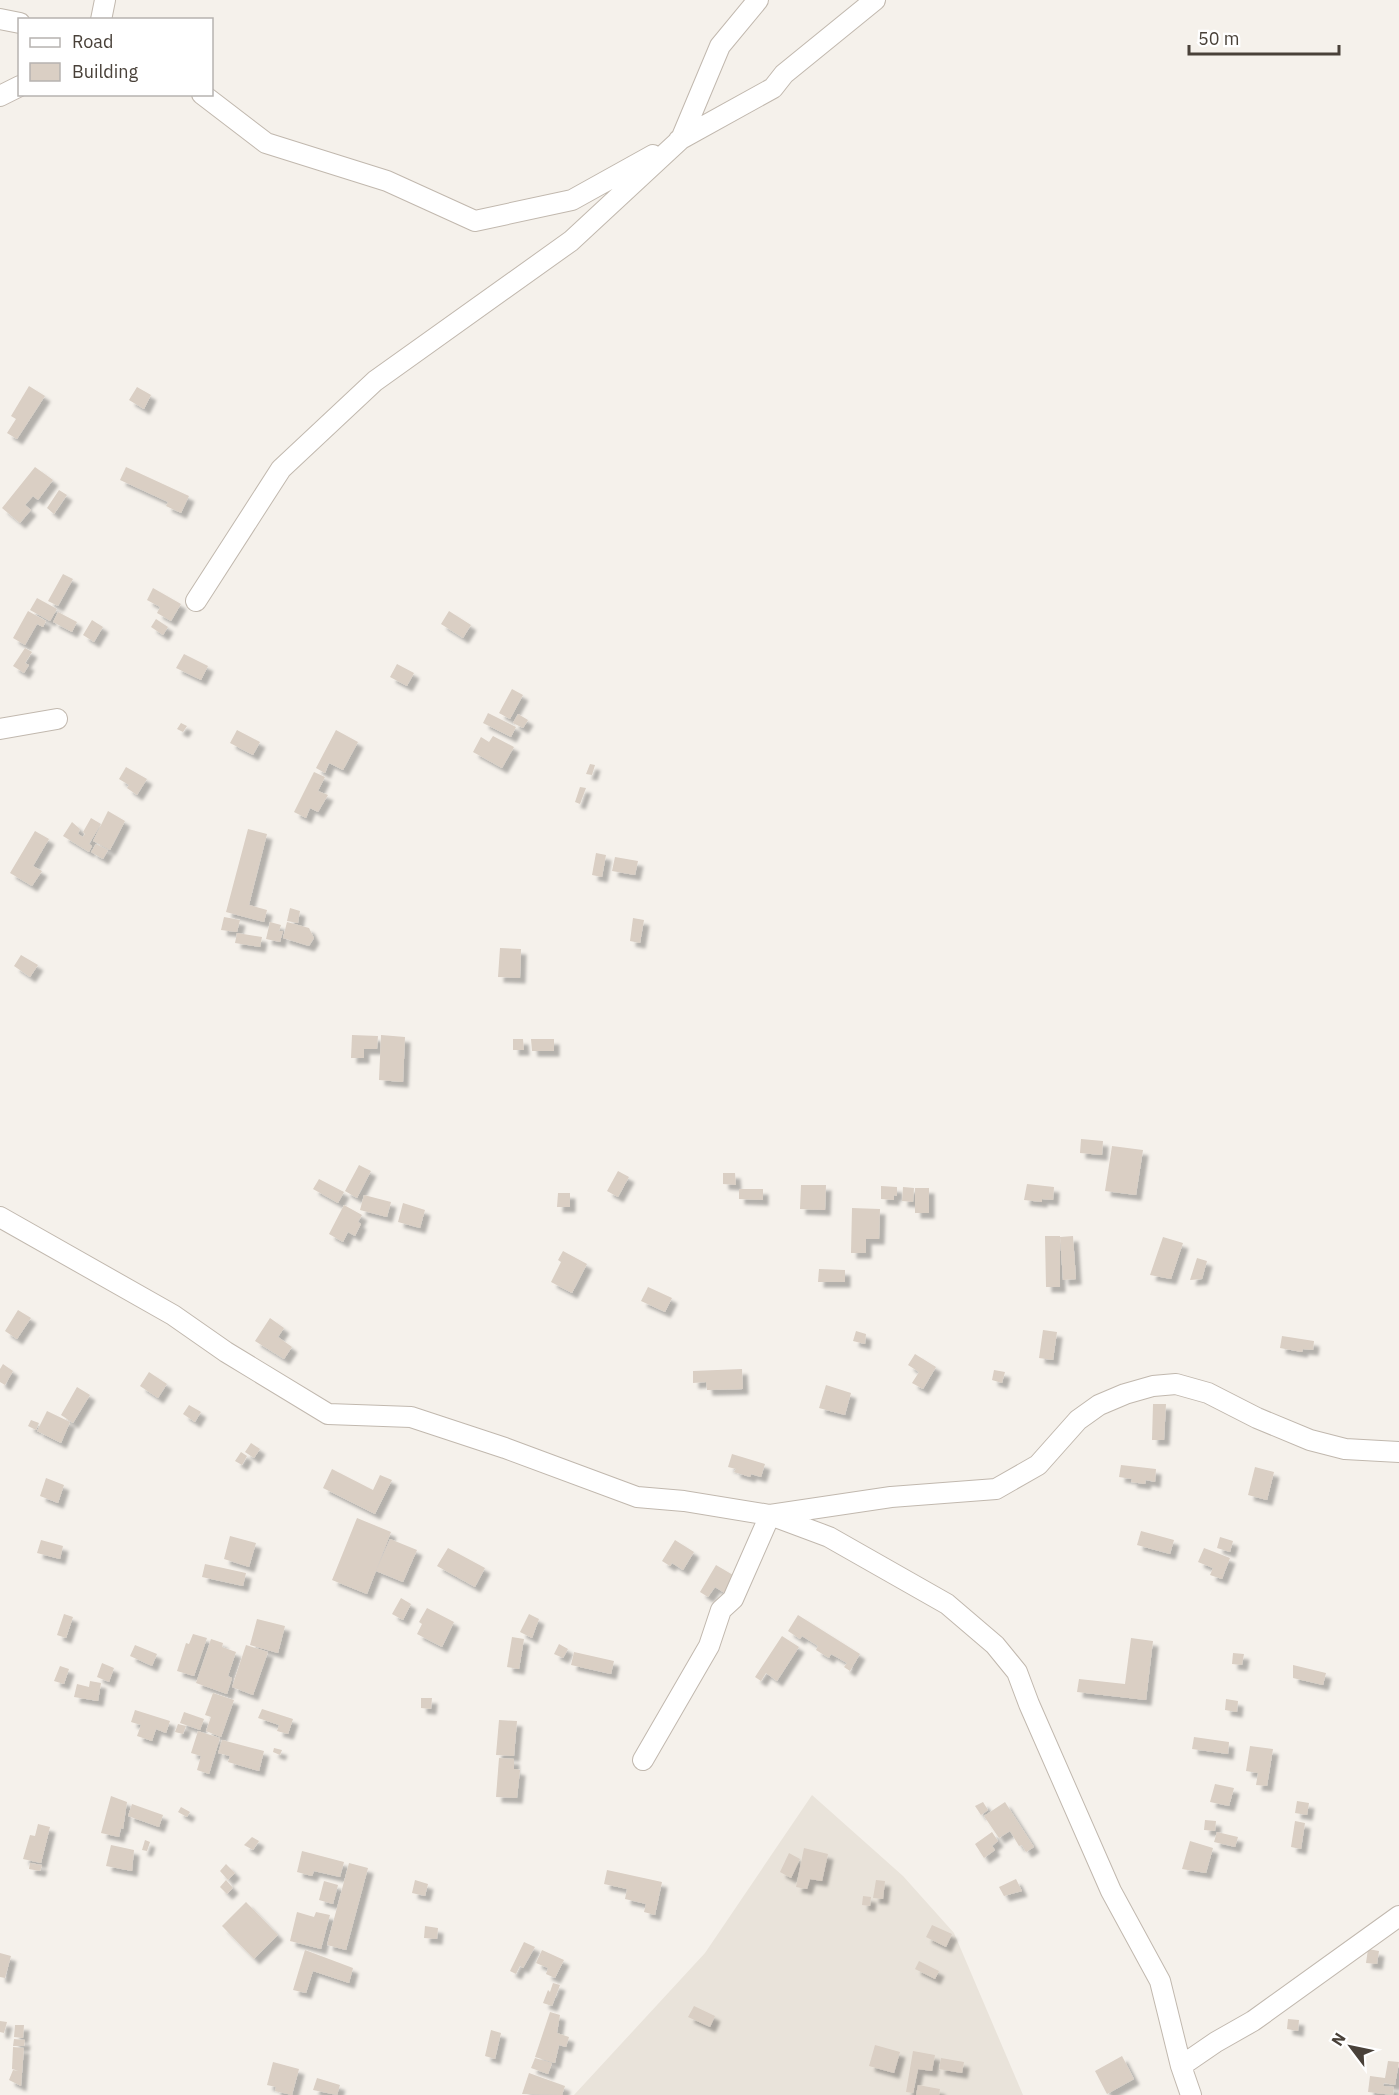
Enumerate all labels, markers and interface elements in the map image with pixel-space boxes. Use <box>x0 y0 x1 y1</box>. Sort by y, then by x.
legend <box>18 18 213 96</box>
scale bar <box>1189 18 1339 56</box>
text: 50 m <box>1198 27 1240 50</box>
text: Road <box>72 30 113 53</box>
text: Building <box>72 60 139 83</box>
north arrow <box>1321 2017 1381 2077</box>
text: N <box>1327 2029 1350 2049</box>

